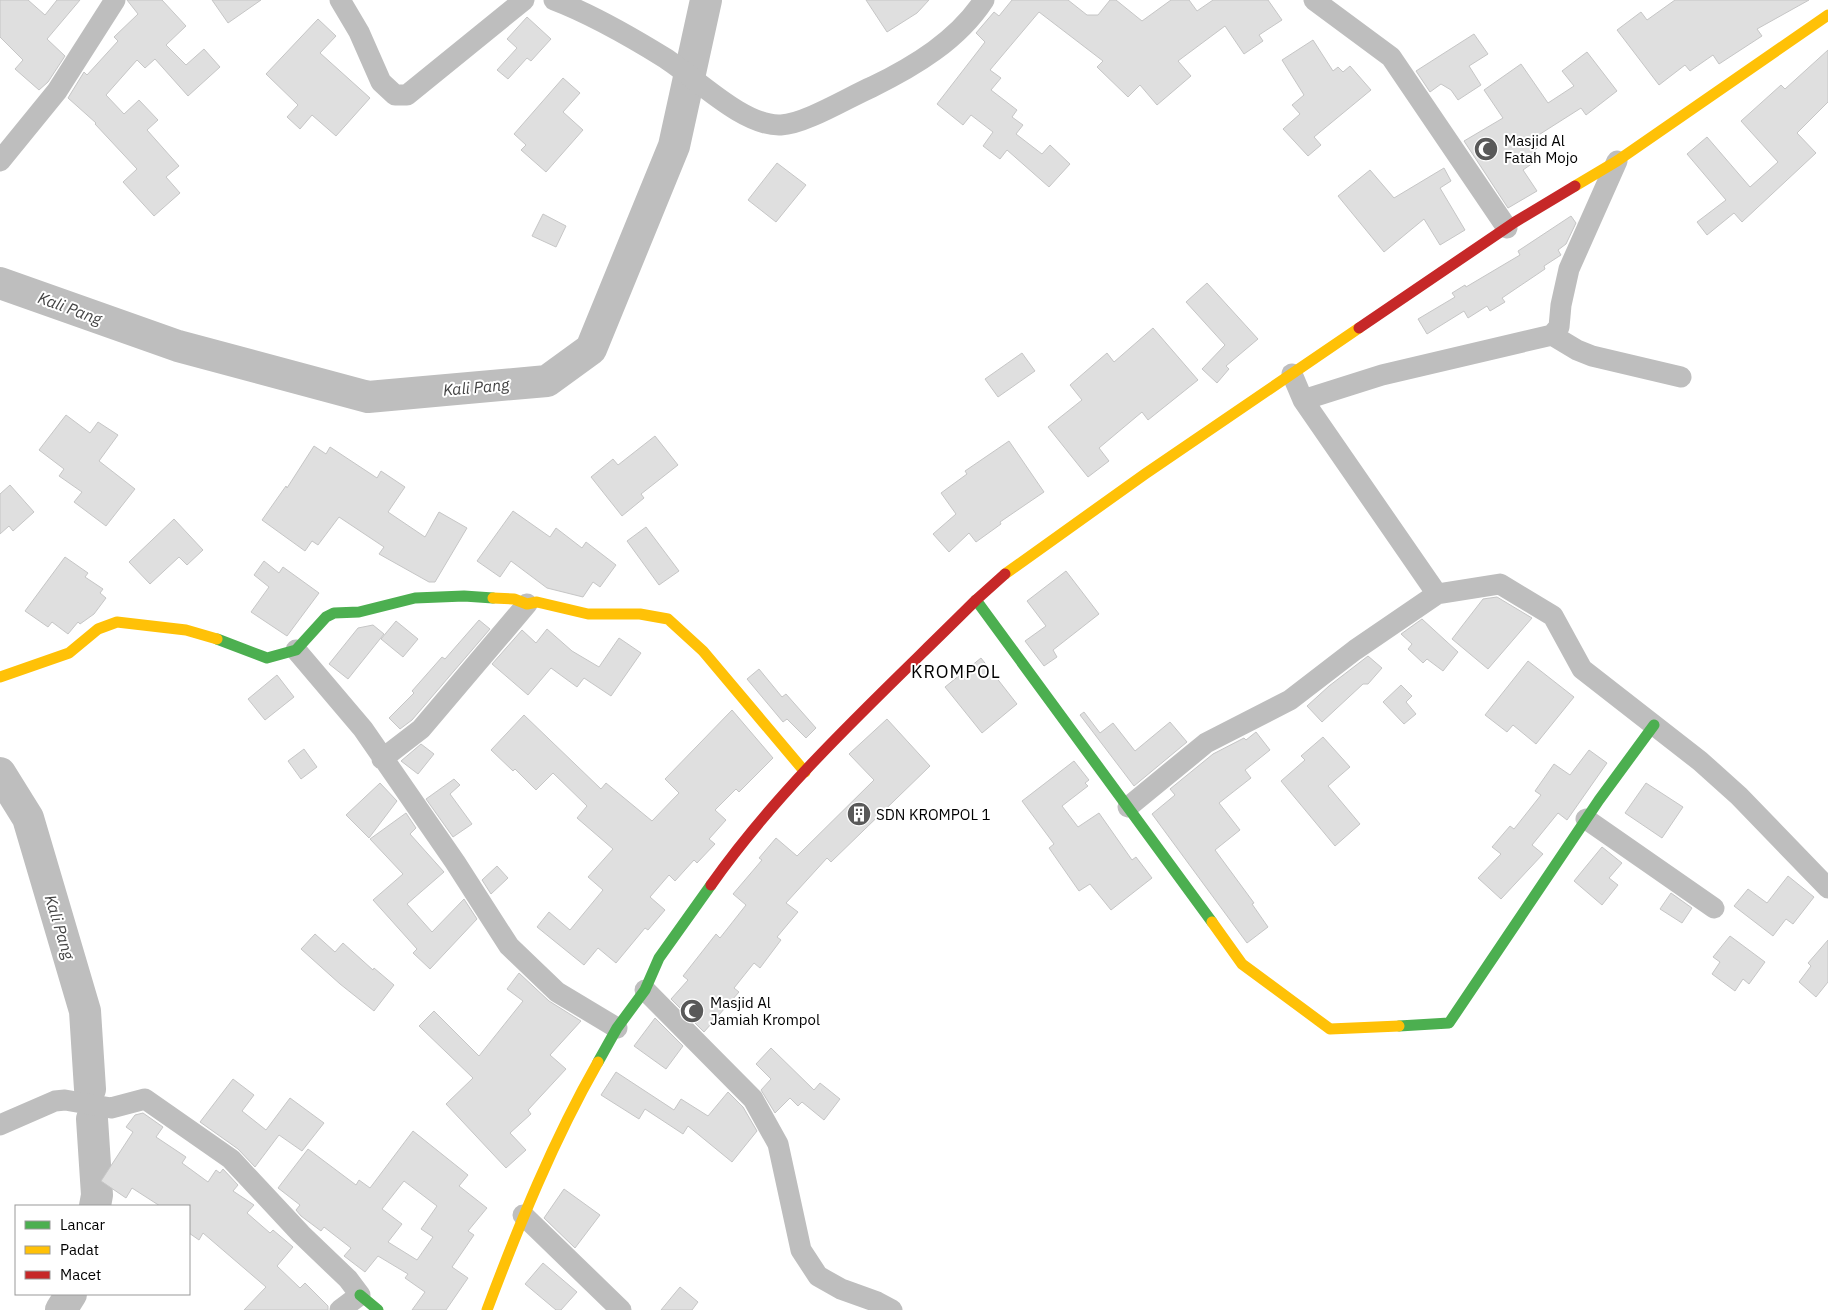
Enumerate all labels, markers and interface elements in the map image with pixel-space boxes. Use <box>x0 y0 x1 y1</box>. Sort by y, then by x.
place label: Masjid Al Fatah Mojo <box>1504 131 1578 167</box>
mosque icon: Masjid Al Fatah Mojo <box>1473 136 1499 162</box>
water label: Kali Pang <box>35 287 105 329</box>
water label: Kali Pang <box>442 374 511 400</box>
district label: KROMPOL <box>911 660 1001 683</box>
building icon: SDN KROMPOL 1 <box>846 801 872 827</box>
place label: SDN KROMPOL 1 <box>876 805 990 824</box>
water label: Kali Pang <box>41 892 80 963</box>
place label: Masjid Al Jamiah Krompol <box>710 993 820 1029</box>
mosque icon: Masjid Al Jamiah Krompol <box>679 998 705 1024</box>
legend <box>15 1205 190 1295</box>
text: Lancar <box>60 1215 106 1234</box>
text: Padat <box>60 1240 99 1259</box>
text: Macet <box>60 1265 101 1284</box>

